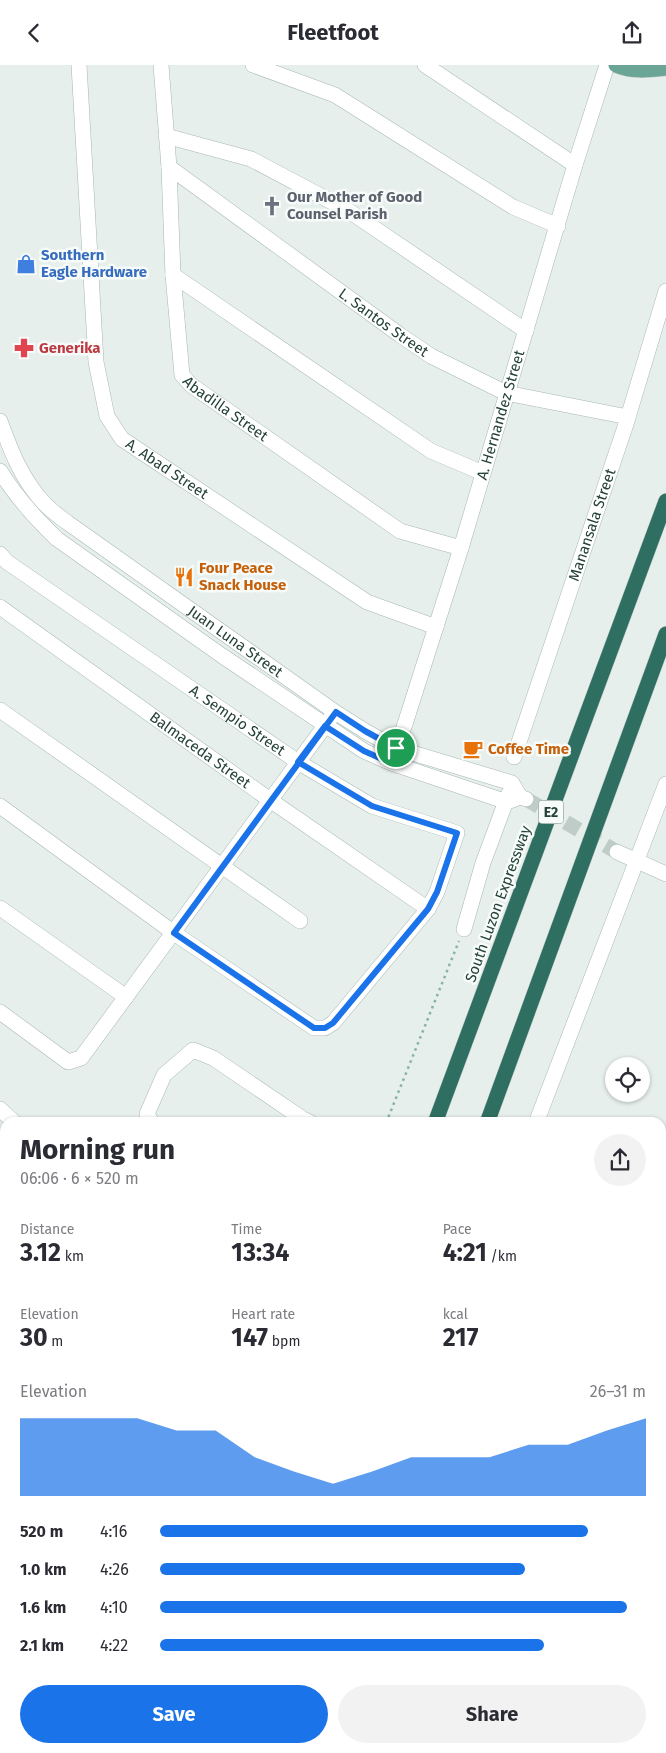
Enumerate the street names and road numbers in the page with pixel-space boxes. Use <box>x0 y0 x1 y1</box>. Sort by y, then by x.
street label: L. Santos Street <box>335 284 432 361</box>
street label: A. Hernandez Street <box>473 347 529 482</box>
street label: Abadilla Street <box>179 373 272 445</box>
street label: A. Abad Street <box>122 435 212 503</box>
street label: Manansala Street <box>565 466 620 583</box>
street label: Juan Luna Street <box>184 602 287 681</box>
street label: A. Sempio Street <box>186 681 289 760</box>
street label: Balmaceda Street <box>146 708 254 792</box>
road number: E2 <box>538 801 564 824</box>
street label: South Luzon Expressway <box>461 823 535 985</box>

